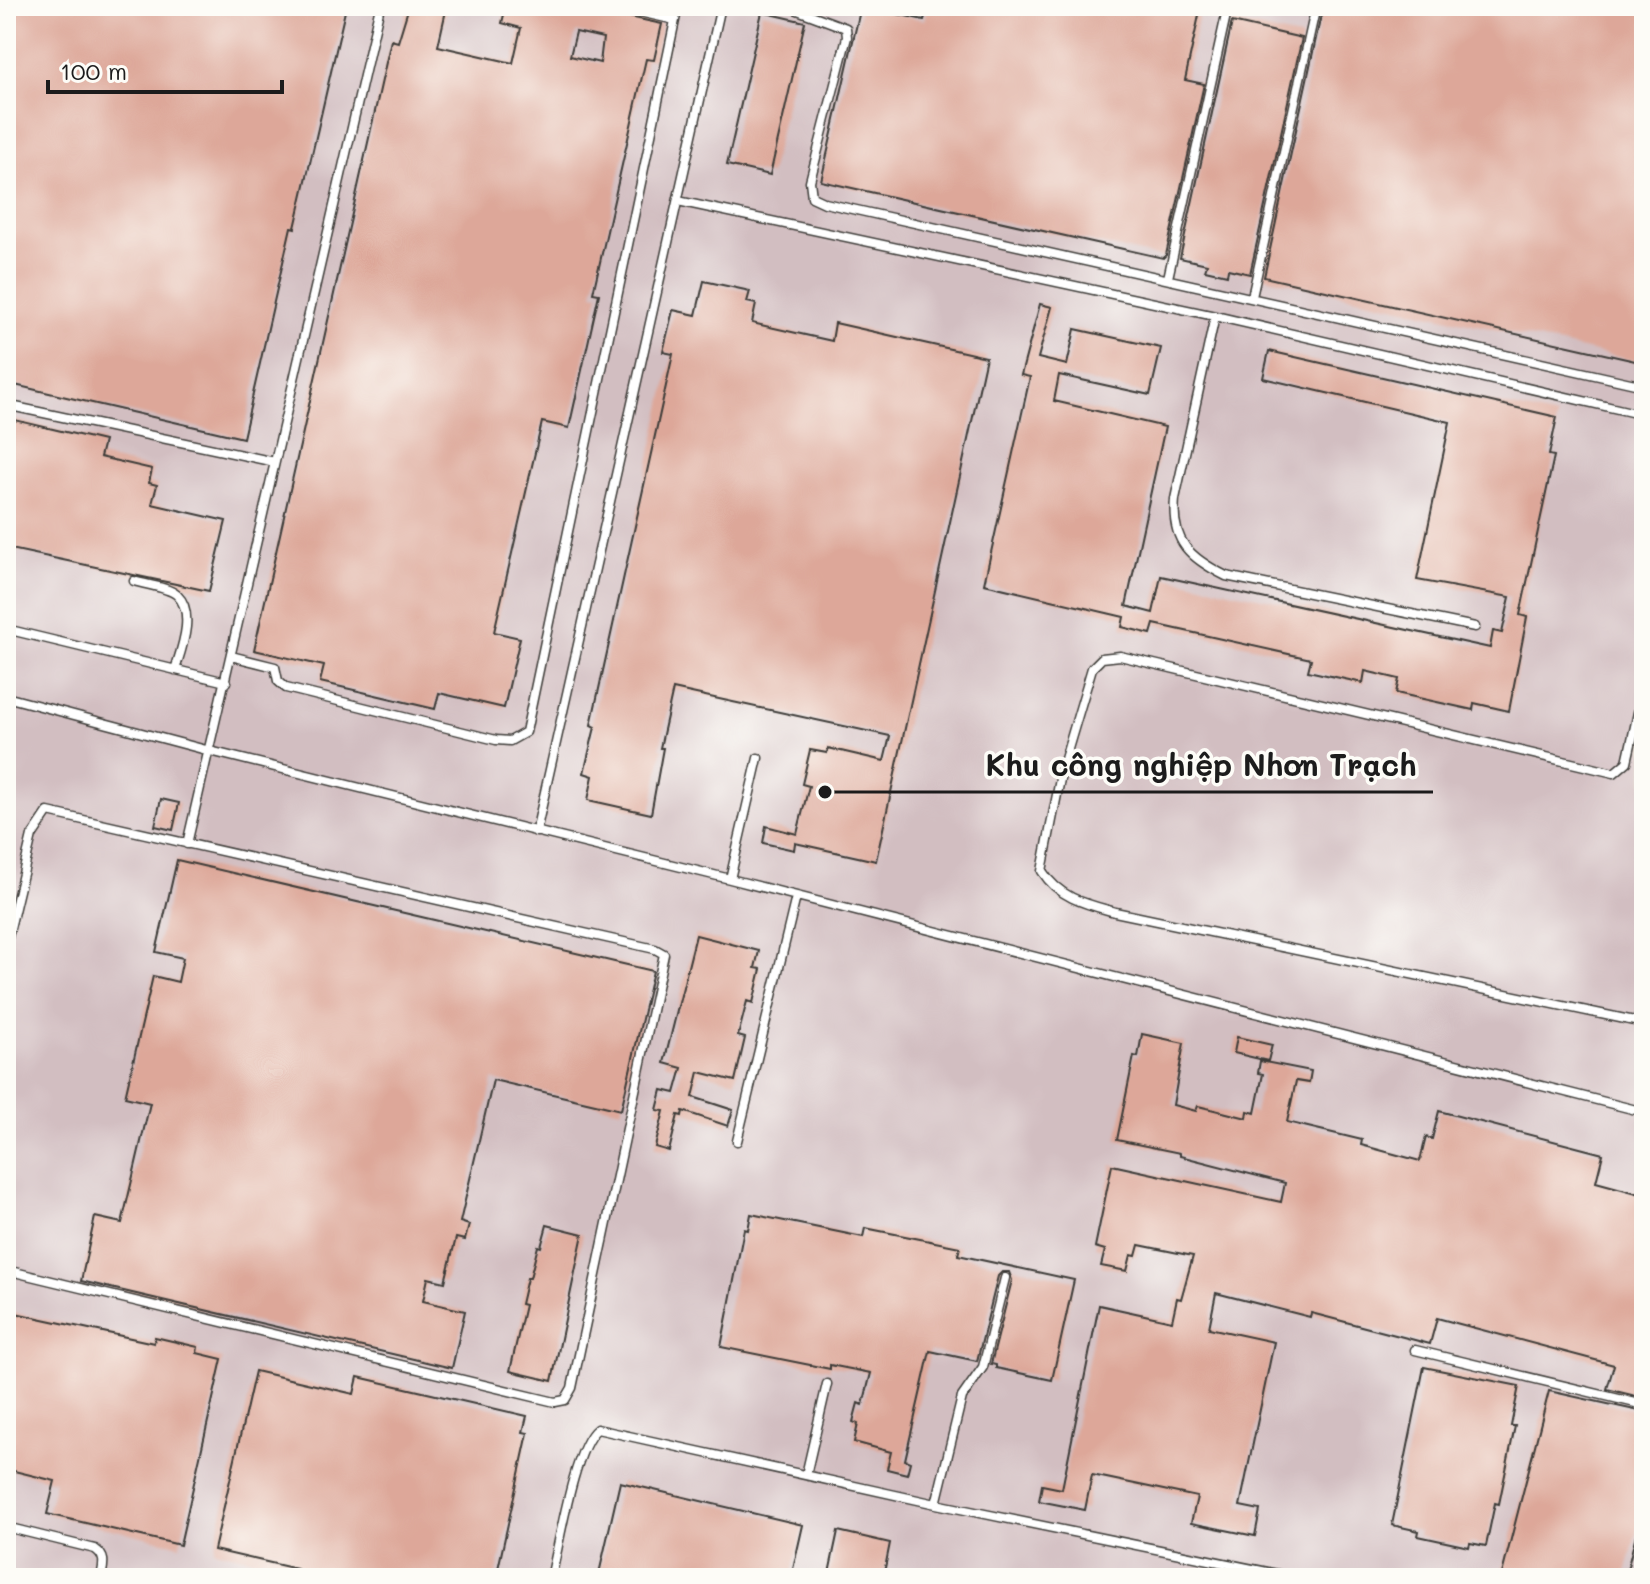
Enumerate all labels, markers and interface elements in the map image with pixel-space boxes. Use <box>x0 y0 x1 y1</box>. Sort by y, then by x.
scale bar <box>48 44 282 94</box>
text: 100 m <box>60 55 127 86</box>
callout: Khu công nghiệp Nhơn Trạch <box>970 738 1433 792</box>
text: Khu công nghiệp Nhơn Trạch <box>985 744 1417 784</box>

